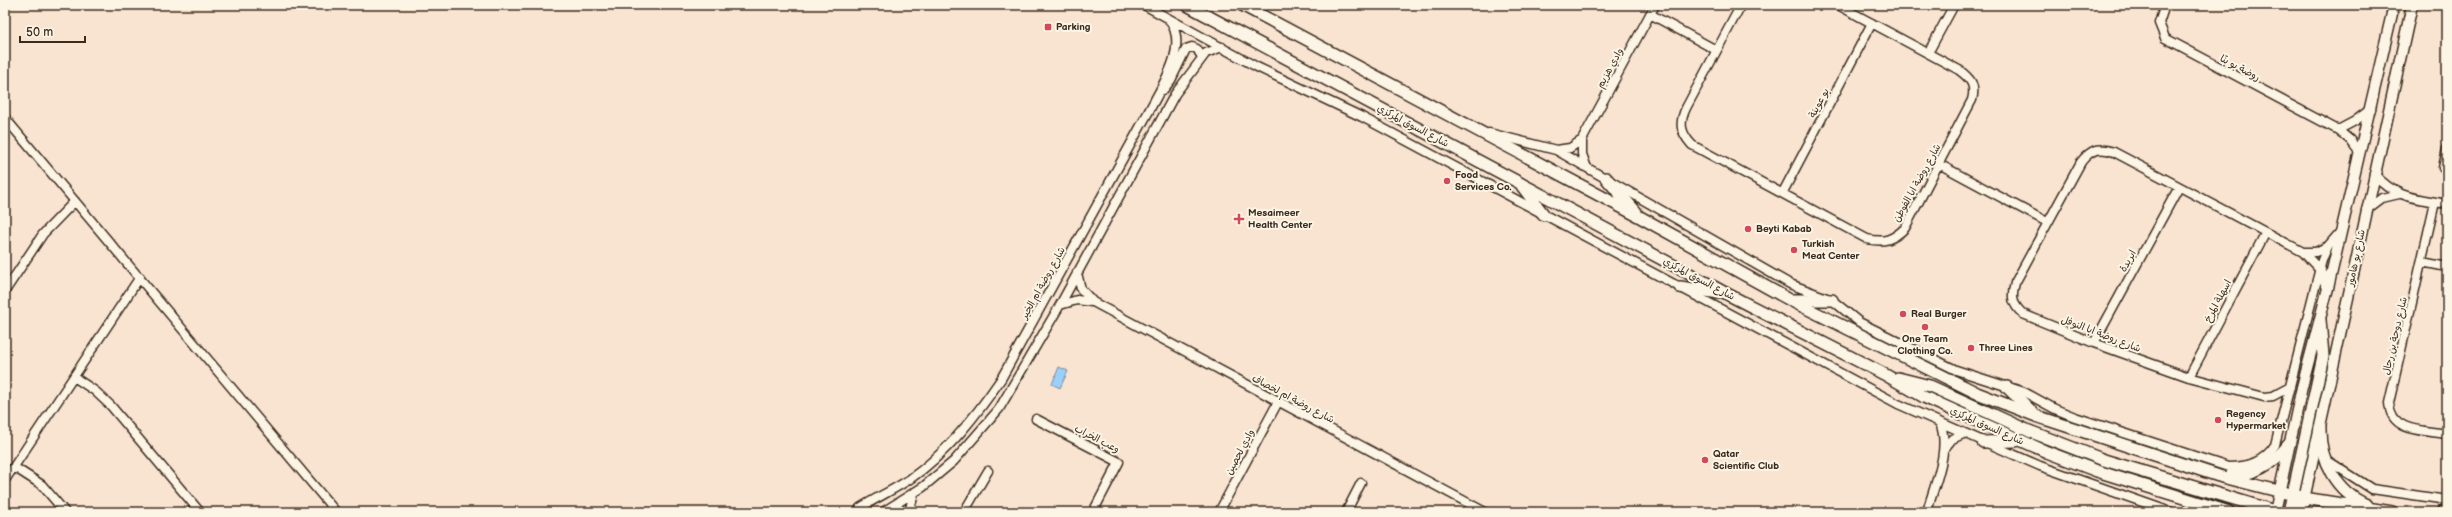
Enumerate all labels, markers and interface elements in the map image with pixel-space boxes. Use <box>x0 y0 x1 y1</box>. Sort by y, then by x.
scale bar <box>20 18 85 44</box>
place label: Parking <box>1056 21 1091 33</box>
marker: Parking <box>1043 22 1053 32</box>
text: 50 m <box>26 25 53 40</box>
street label: وادي هزيم <box>1594 46 1628 91</box>
street label: روضة بو بنّا <box>2218 52 2262 84</box>
street label: بو عوينة <box>1806 86 1832 120</box>
street label: شارع السوق المركزي <box>1374 102 1451 152</box>
street label: شارع روضة ابا الفوطن <box>1891 142 1944 225</box>
place label: Food Services Co. <box>1455 169 1512 193</box>
marker: Food Services Co. <box>1442 176 1452 186</box>
place label: Mesaimeer Health Center <box>1248 207 1313 231</box>
marker: Mesaimeer Health Center <box>1233 213 1245 225</box>
place label: Beyti Kabab <box>1756 223 1812 235</box>
marker: Beyti Kabab <box>1743 224 1753 234</box>
street label: شارع بو هامور <box>2344 228 2369 289</box>
place label: Turkish Meat Center <box>1802 238 1861 262</box>
street label: شارع روضة ام الخير <box>1018 245 1069 322</box>
marker: Turkish Meat Center <box>1789 245 1799 255</box>
street label: ابريدة <box>2117 248 2139 274</box>
street label: شارع السوق المركزي <box>1660 255 1737 305</box>
street label: اسهلة المرخ <box>2202 278 2235 325</box>
street label: شارع دوحة بن رحال <box>2380 295 2411 377</box>
place label: Real Burger <box>1911 308 1967 320</box>
marker: Real Burger <box>1898 309 1908 319</box>
street label: شارع روضة ابا النوفل <box>2059 313 2143 356</box>
marker: One Team Clothing Co. <box>1920 322 1930 332</box>
place label: One Team Clothing Co. <box>1897 333 1953 357</box>
place label: Three Lines <box>1979 342 2033 354</box>
marker: Three Lines <box>1966 343 1976 353</box>
street label: شارع روضة ام لخصاف <box>1249 372 1336 427</box>
street label: شارع السوق المركزي <box>1948 404 2026 450</box>
place label: Regency Hypermarket <box>2226 408 2287 432</box>
marker: Regency Hypermarket <box>2213 415 2223 425</box>
street label: وعب الخراب <box>1072 423 1122 455</box>
street label: وادي لحصين <box>1223 427 1259 478</box>
place label: Qatar Scientific Club <box>1713 448 1779 472</box>
marker: Qatar Scientific Club <box>1700 455 1710 465</box>

